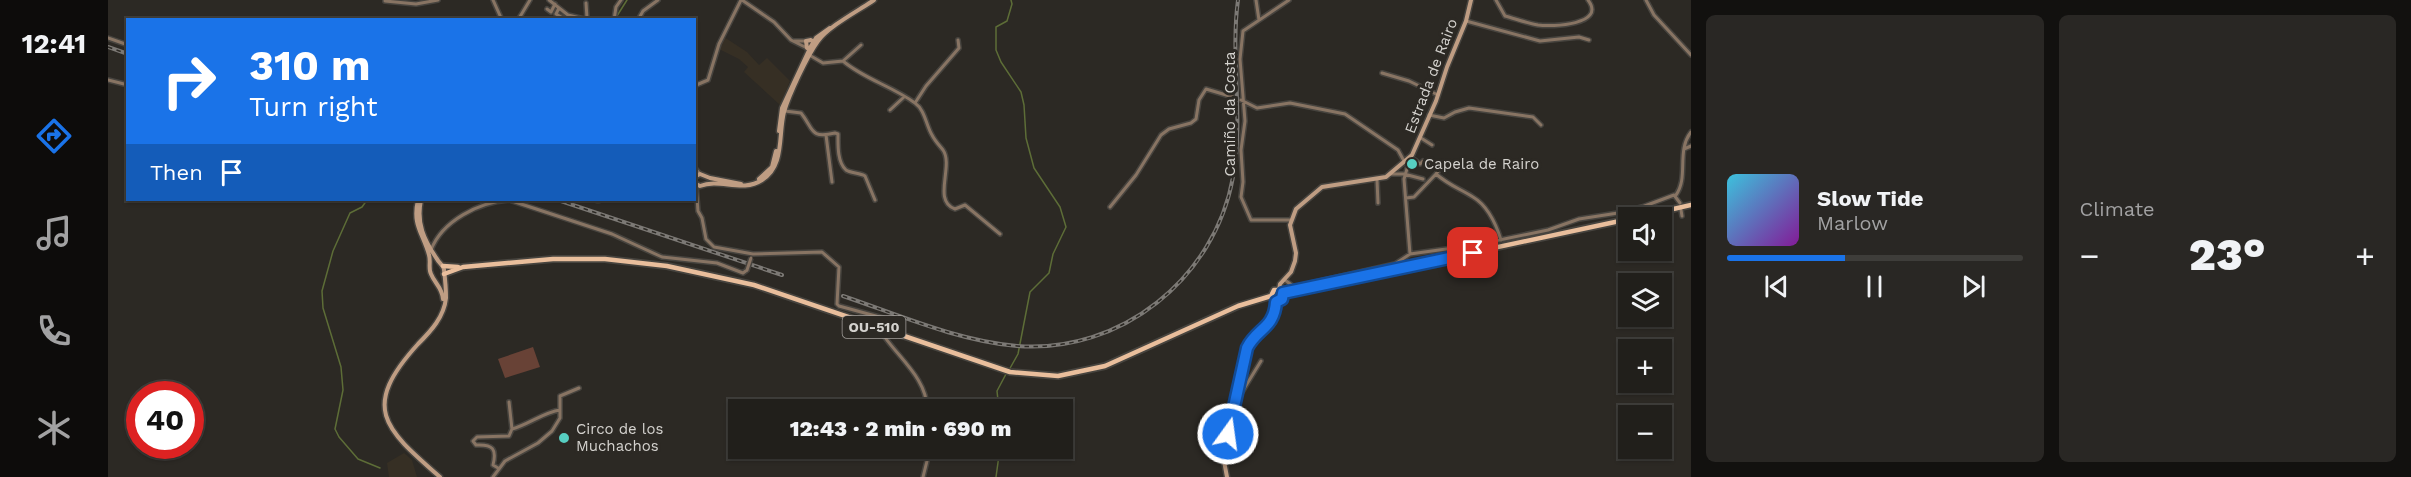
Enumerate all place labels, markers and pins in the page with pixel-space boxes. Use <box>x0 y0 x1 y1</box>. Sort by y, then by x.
place label: Capela de Rairo <box>1424 155 1539 173</box>
marker: Capela de Rairo <box>1405 157 1419 171</box>
pin <box>1447 227 1498 278</box>
place label: Circo de los Muchachos <box>576 420 663 455</box>
marker: Circo de los Muchachos <box>557 431 571 445</box>

